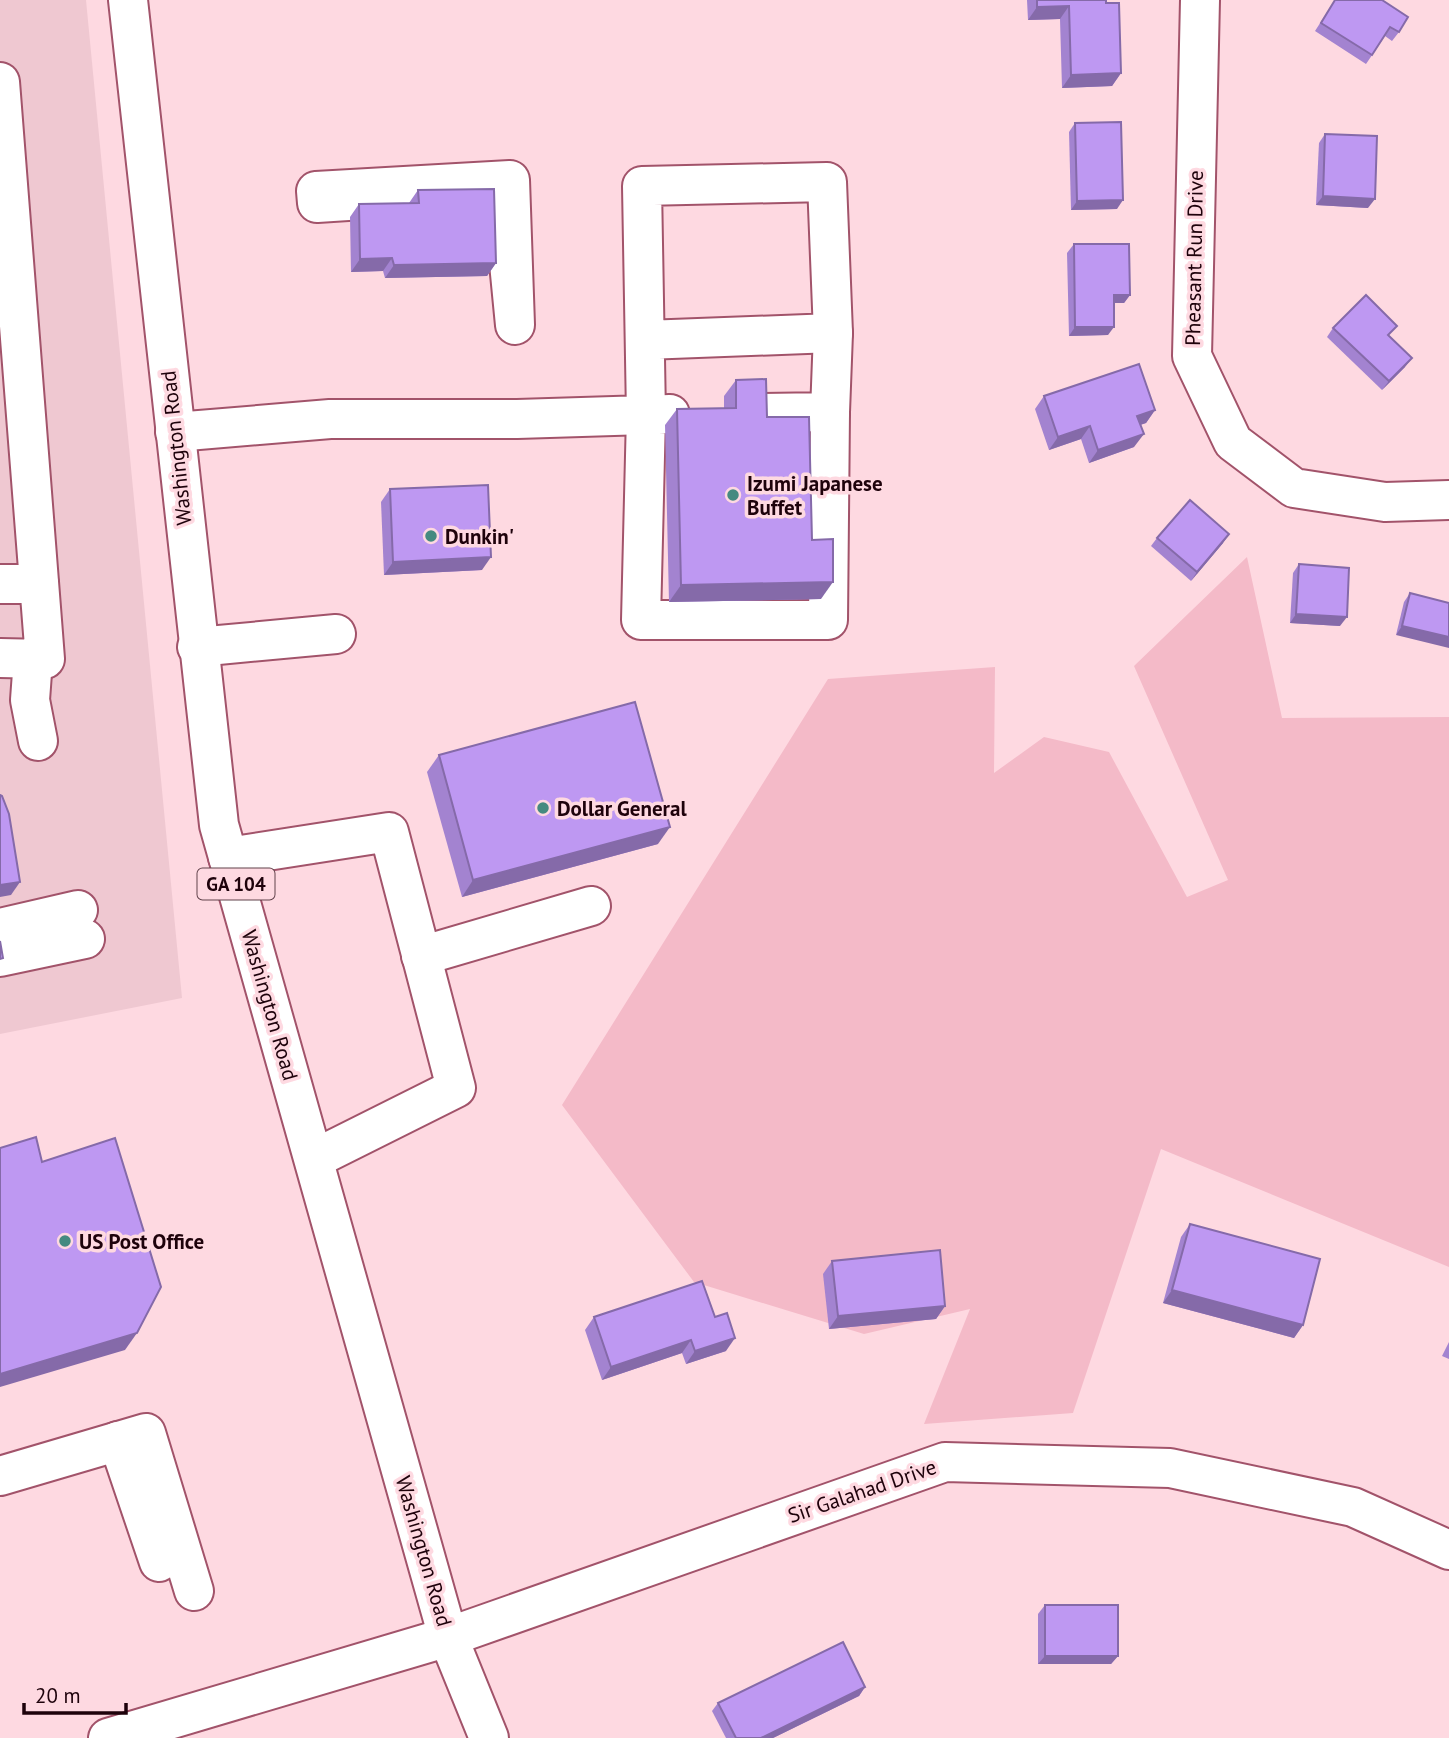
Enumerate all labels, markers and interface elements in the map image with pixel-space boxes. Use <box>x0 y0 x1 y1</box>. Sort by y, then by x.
street label: Pheasant Run Drive <box>1179 170 1209 346</box>
street label: Washington Road <box>154 369 198 527</box>
place label: Izumi Japanese Buffet <box>747 470 883 521</box>
marker: Izumi Japanese Buffet <box>725 487 741 503</box>
place label: Dunkin' <box>445 523 514 550</box>
marker: Dunkin' <box>423 528 439 544</box>
place label: Dollar General <box>557 795 687 822</box>
marker: Dollar General <box>535 800 551 816</box>
road number: GA 104 <box>198 869 274 900</box>
street label: Washington Road <box>236 927 304 1083</box>
place label: US Post Office <box>79 1228 204 1255</box>
marker: US Post Office <box>57 1233 73 1249</box>
street label: Sir Galahad Drive <box>784 1453 940 1529</box>
street label: Washington Road <box>390 1473 458 1629</box>
scale bar <box>24 1672 126 1716</box>
text: 20 m <box>35 1682 81 1709</box>

